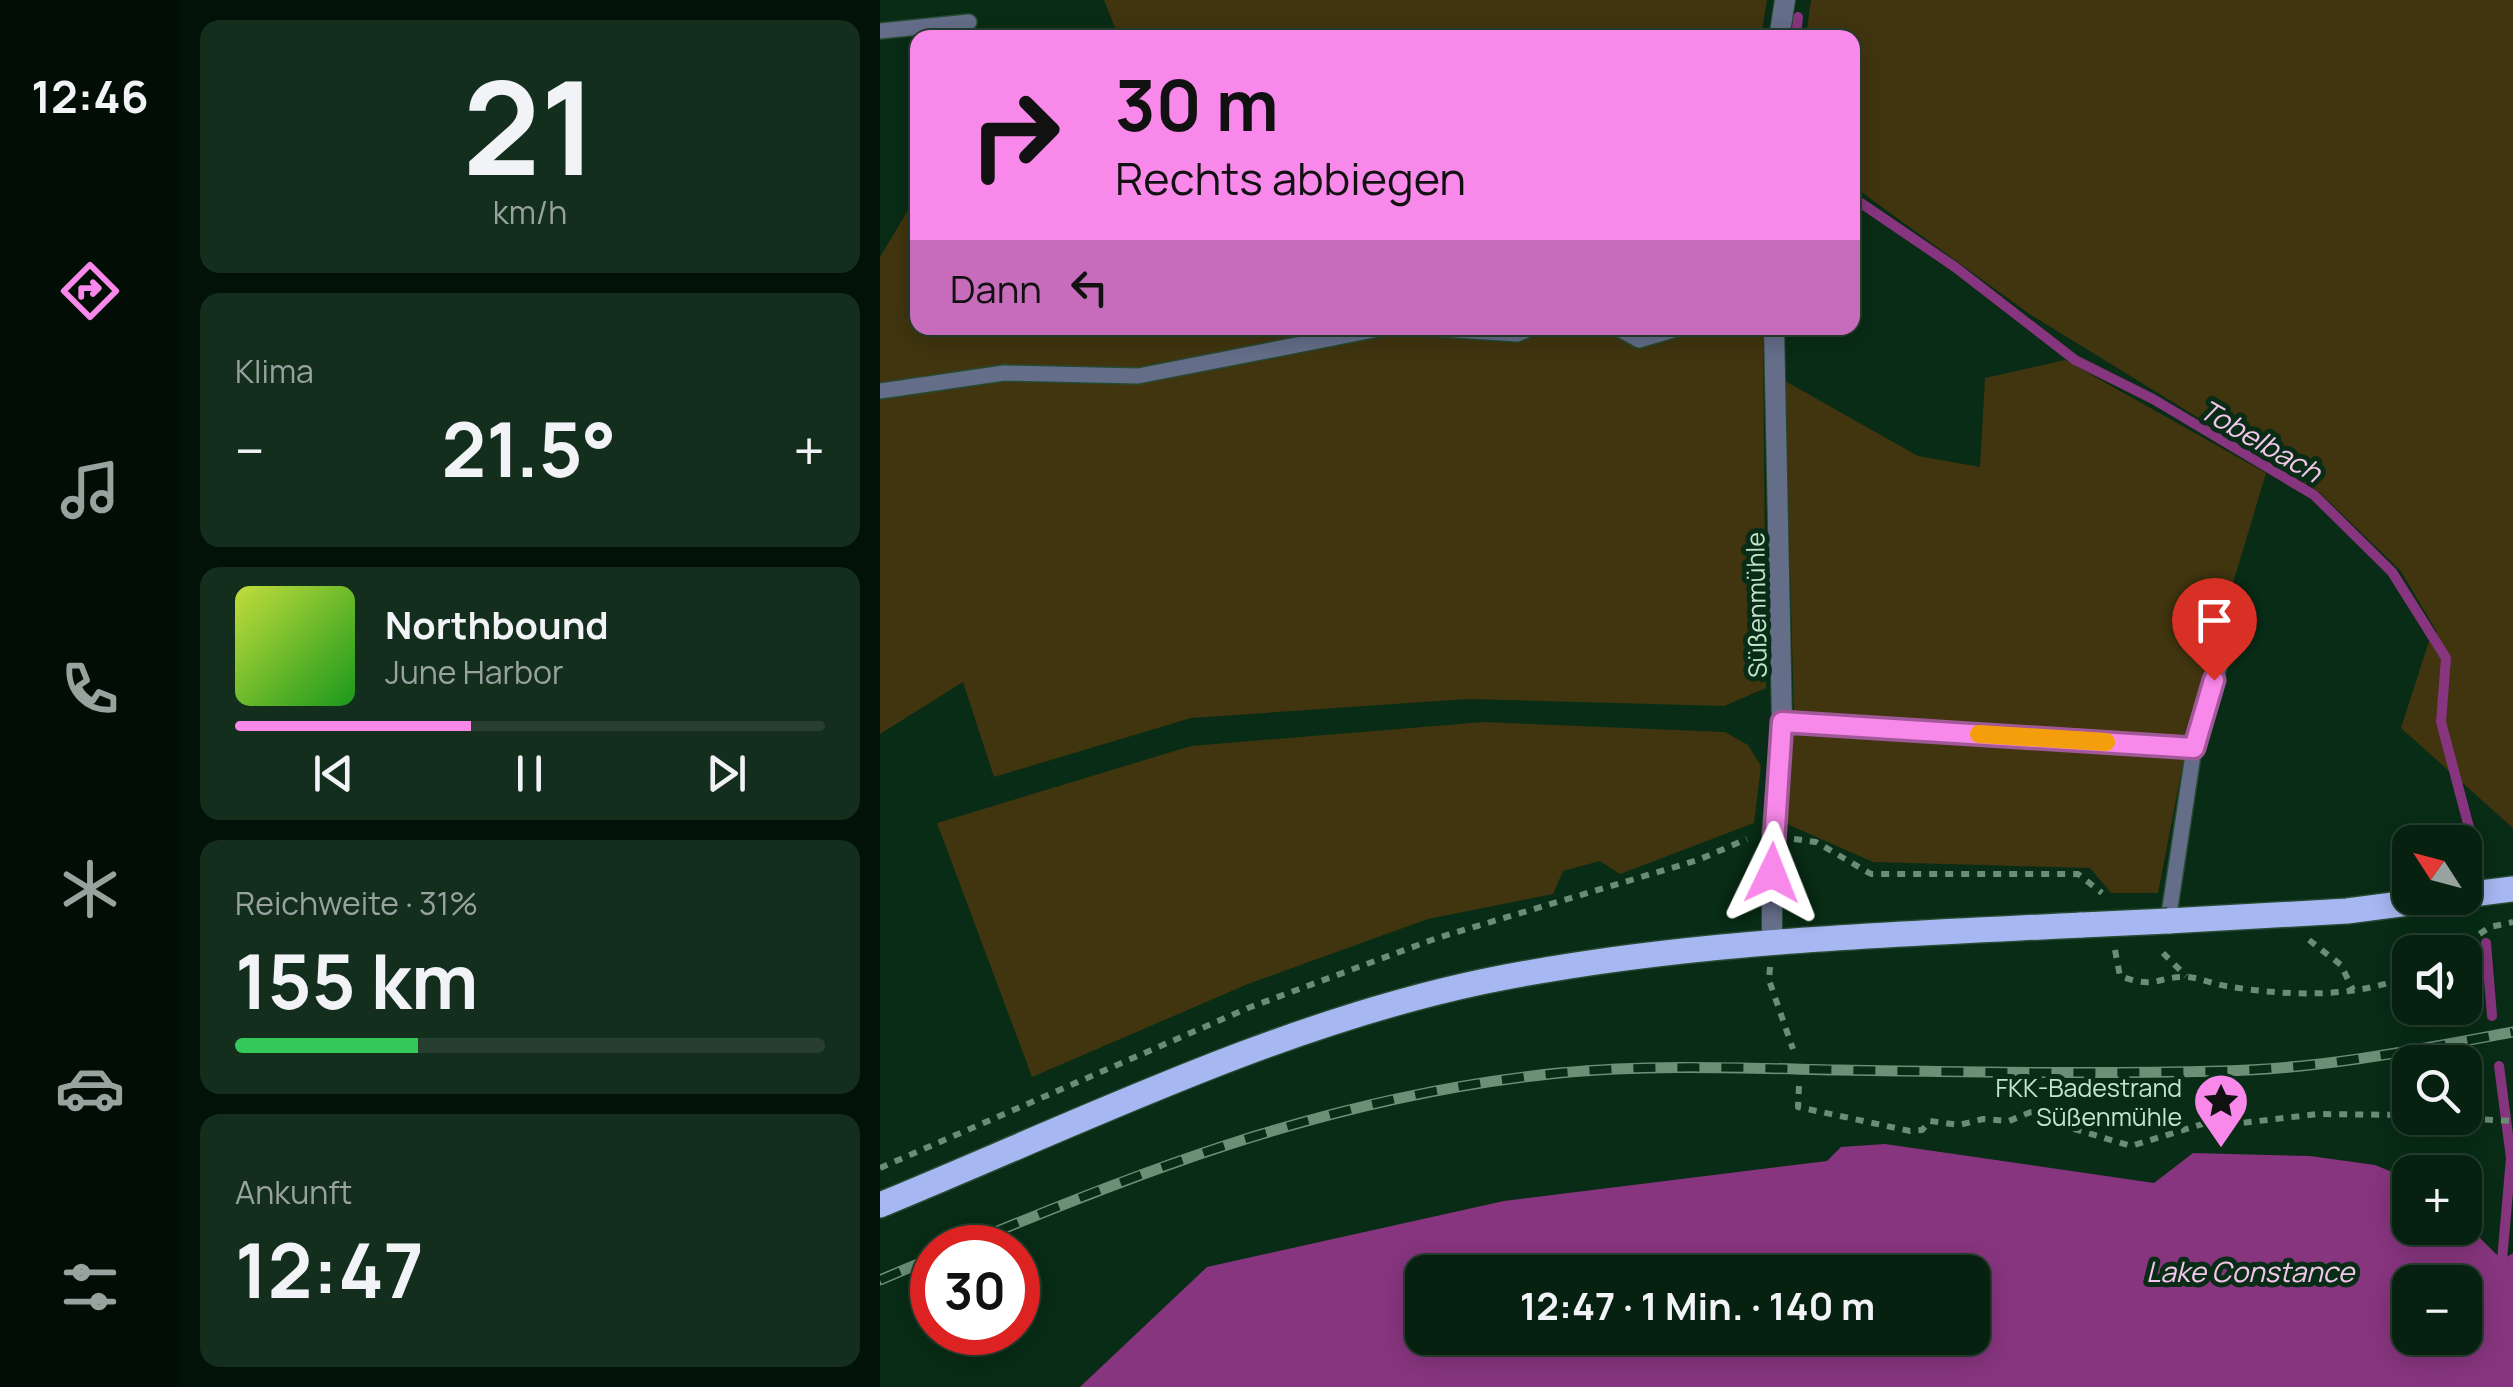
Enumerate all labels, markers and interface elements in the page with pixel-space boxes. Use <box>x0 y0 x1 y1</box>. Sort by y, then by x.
text: 21 <box>463 36 597 214</box>
text: 30 m <box>1115 56 1279 152</box>
text: 12:46 <box>31 65 149 127</box>
icon: right <box>950 70 1080 200</box>
text: Rechts abbiegen <box>1115 147 1466 209</box>
text: km/h <box>493 190 567 234</box>
icon: directions <box>55 256 125 326</box>
icon: left <box>1062 260 1117 315</box>
text: Dann <box>950 262 1042 314</box>
text: Klima <box>235 349 314 393</box>
water label: Tobelbach <box>2193 390 2330 491</box>
text: 21.5° <box>442 397 616 500</box>
text: − <box>235 412 265 488</box>
text: + <box>793 412 825 488</box>
icon: music <box>55 455 125 525</box>
street label: Süßenmühle <box>1737 532 1775 678</box>
pin <box>2172 578 2257 681</box>
icon: arrive <box>2187 593 2242 648</box>
text: Northbound <box>385 598 609 650</box>
text: June Harbor <box>385 650 563 694</box>
icon: phone <box>55 654 125 724</box>
icon: previous <box>306 746 361 801</box>
icon: pause <box>502 746 557 801</box>
icon: next <box>699 746 754 801</box>
position arrow <box>1720 821 1824 925</box>
north arrow <box>2392 825 2482 915</box>
map controls <box>2392 825 2482 1355</box>
icon: climate <box>55 854 125 924</box>
text: Reichweite · 31% <box>235 881 478 925</box>
text: 155 km <box>235 929 479 1032</box>
button: sound <box>2392 935 2482 1025</box>
button: search <box>2392 1045 2482 1135</box>
icon: car <box>55 1053 125 1123</box>
place label: FKK-Badestrand Süßenmühle <box>1995 1070 2182 1134</box>
place icon: FKK-Badestrand Süßenmühle <box>2191 1071 2251 1150</box>
button: + <box>2392 1155 2482 1245</box>
text: Ankunft <box>235 1170 352 1214</box>
text: 12:47 <box>235 1218 424 1321</box>
speed limit sign: 30 <box>910 1225 1040 1355</box>
icon: filters <box>55 1252 125 1322</box>
water label: Lake Constance <box>2146 1252 2356 1290</box>
button: − <box>2392 1265 2482 1355</box>
text: 12:47 · 1 Min. · 140 m <box>1520 1279 1875 1331</box>

